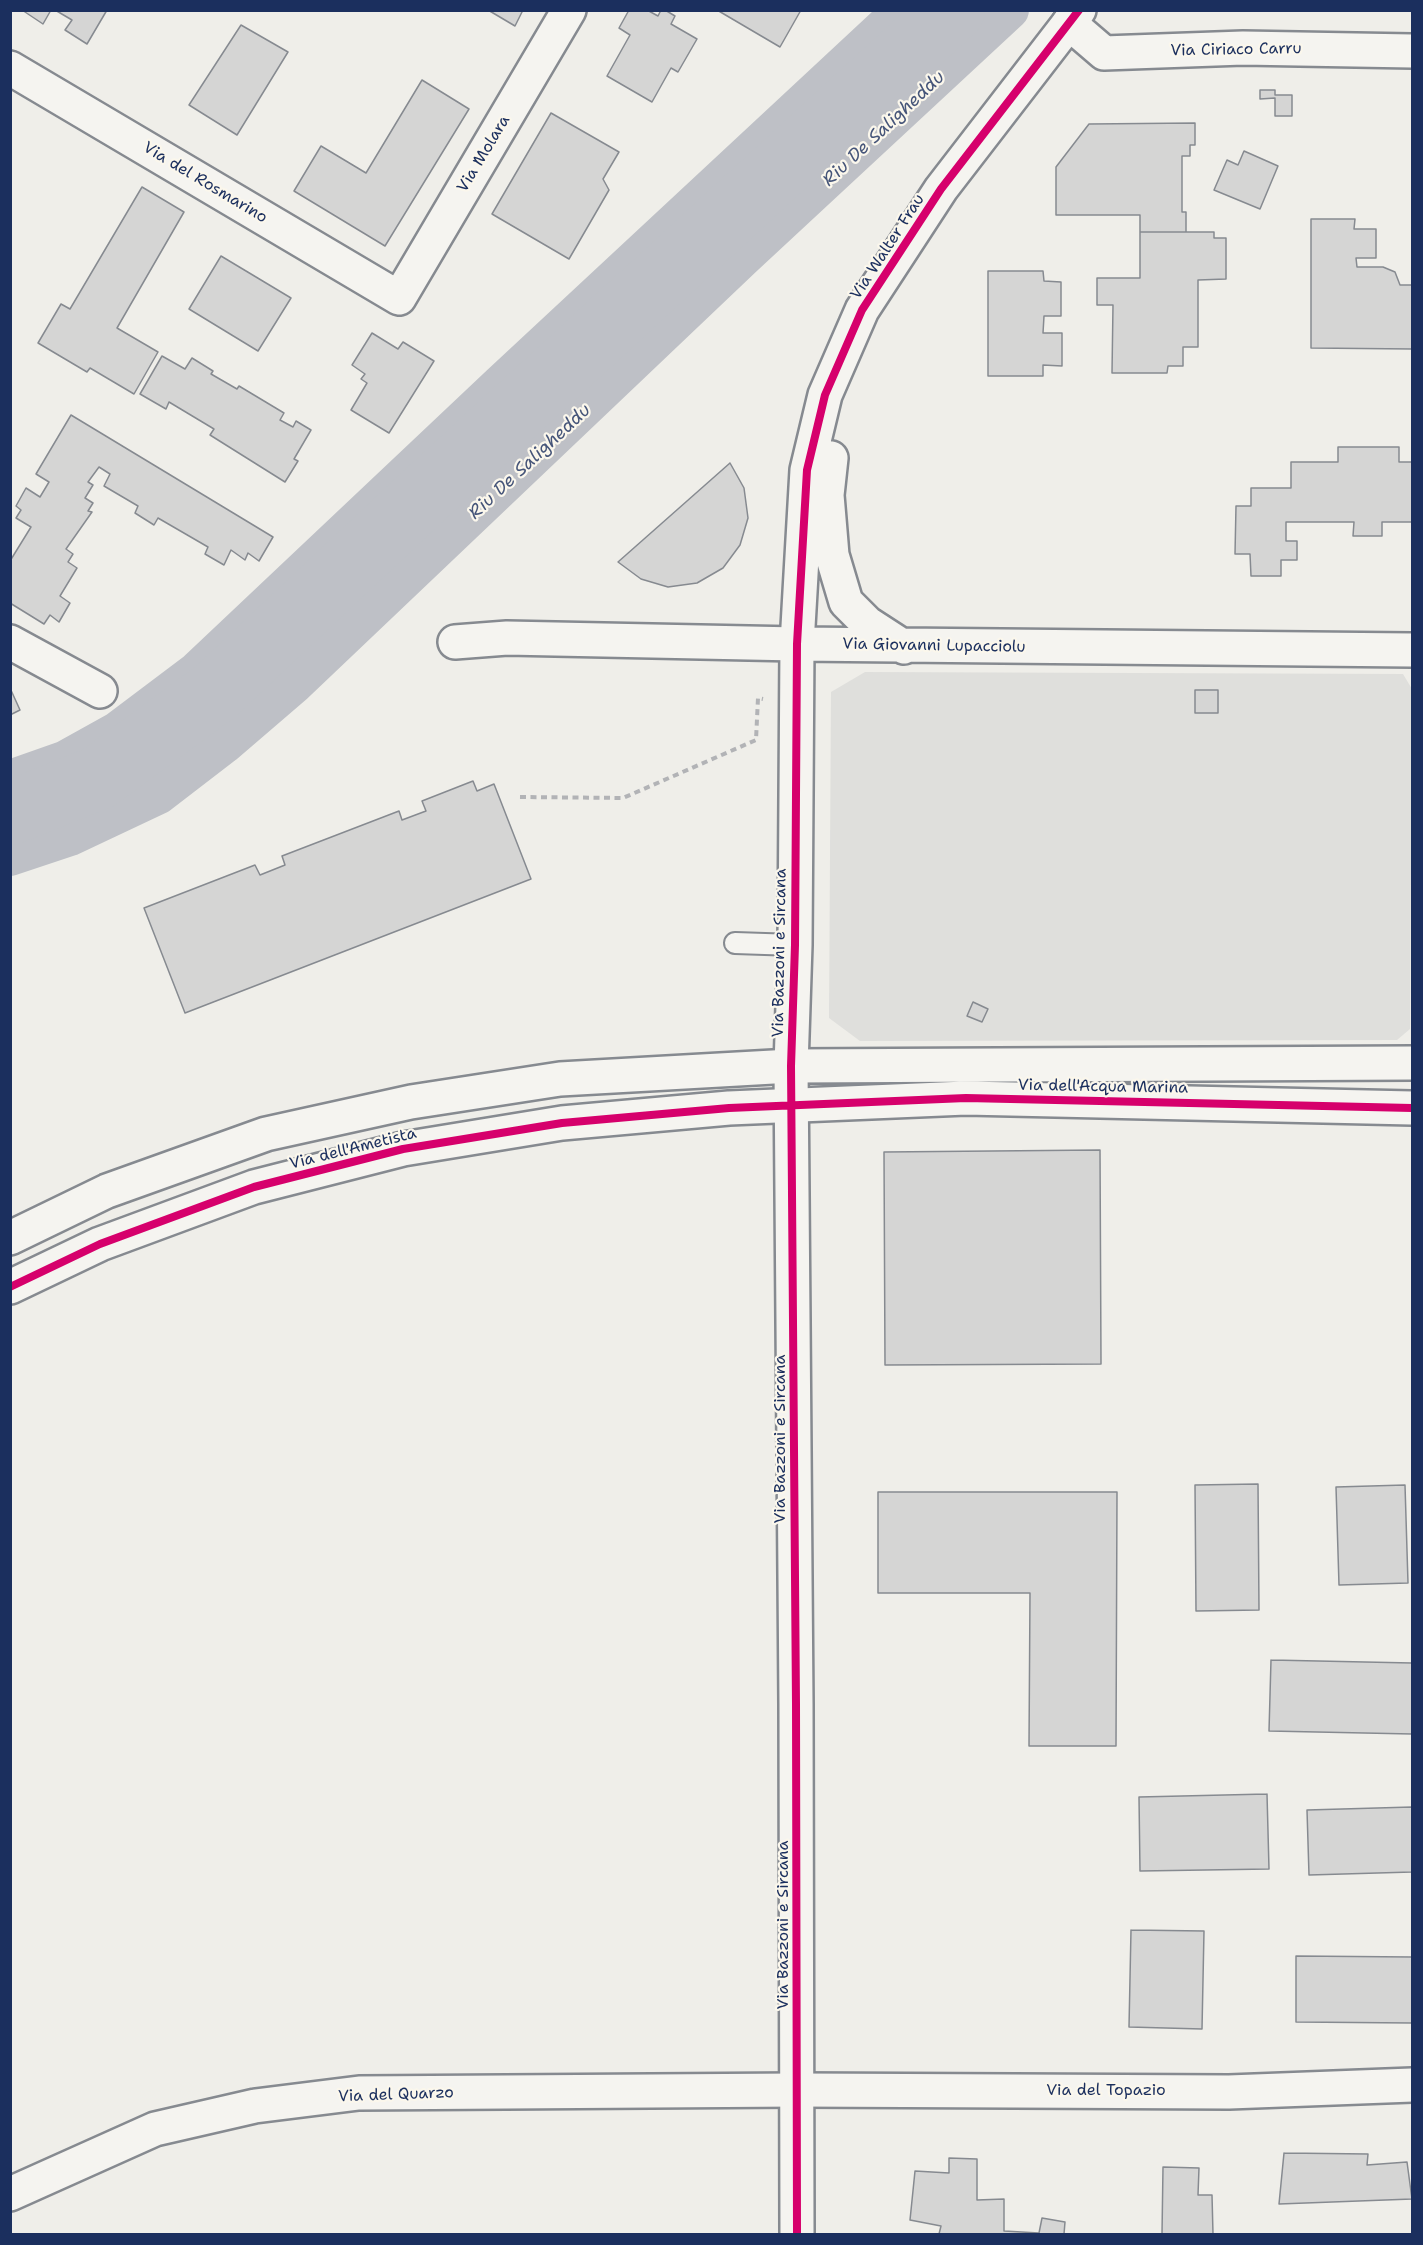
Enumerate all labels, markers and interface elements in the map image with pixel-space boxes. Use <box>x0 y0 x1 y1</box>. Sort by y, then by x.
street label: Via Ciriaco Carru <box>1170 39 1302 61</box>
water label: Riu De Saligheddu <box>819 67 949 191</box>
street label: Via Molara <box>454 112 514 196</box>
street label: Via del Rosmarino <box>139 138 271 228</box>
street label: Via Walter Frau <box>847 191 929 303</box>
water label: Riu De Saligheddu <box>465 400 595 524</box>
street label: Via Giovanni Lupacciolu <box>842 635 1026 657</box>
street label: Via Bazzoni e Sircana <box>769 868 791 1038</box>
street label: Via dell'Acqua Marina <box>1018 1076 1188 1098</box>
street label: Via dell'Ametista <box>288 1124 418 1174</box>
street label: Via Bazzoni e Sircana <box>771 1355 791 1523</box>
street label: Via Bazzoni e Sircana <box>774 1841 794 2009</box>
street label: Via del Topazio <box>1046 2081 1166 2101</box>
street label: Via del Quarzo <box>338 2083 454 2107</box>

